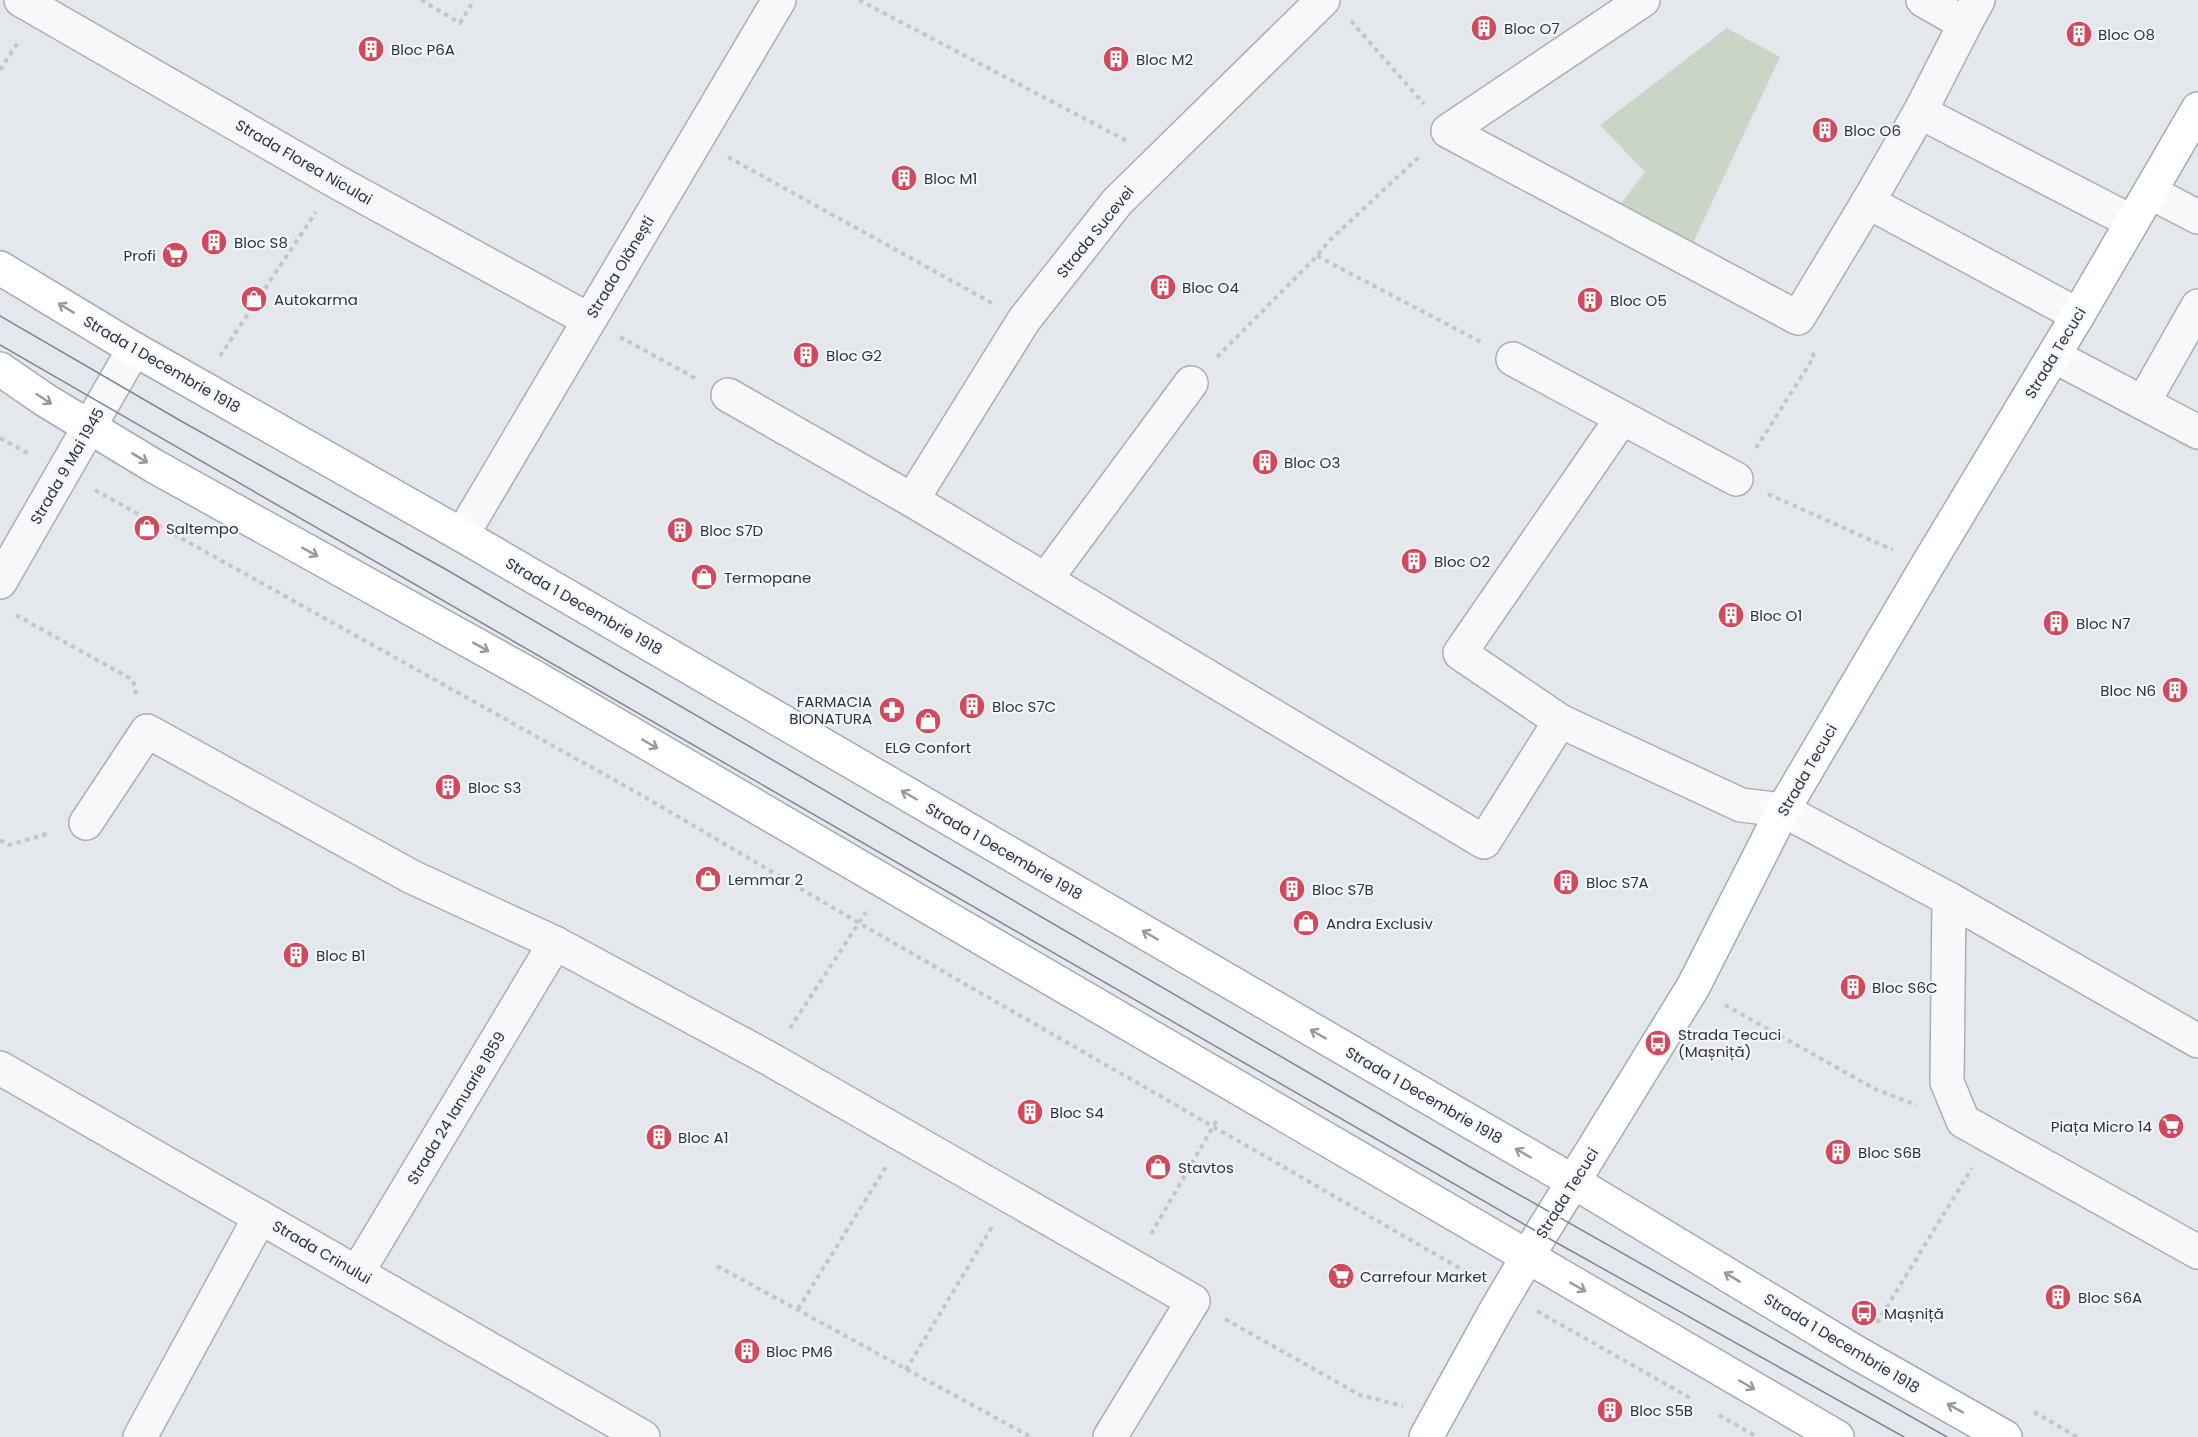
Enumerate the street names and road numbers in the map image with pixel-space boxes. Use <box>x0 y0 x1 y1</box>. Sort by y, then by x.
street label: Strada Florea Niculai <box>232 114 376 210</box>
street label: Strada Sucevei <box>1051 182 1139 282</box>
street label: Strada Olănești <box>581 212 659 322</box>
street label: Strada Tecuci <box>2019 303 2091 403</box>
street label: Strada 1 Decembrie 1918 <box>80 310 244 418</box>
street label: Strada 9 Mai 1945 <box>25 404 109 528</box>
street label: Strada 1 Decembrie 1918 <box>502 552 666 660</box>
street label: Strada Tecuci <box>1772 720 1842 820</box>
street label: Strada 1 Decembrie 1918 <box>922 797 1086 905</box>
street label: Strada 24 Ianuarie 1859 <box>402 1027 510 1189</box>
street label: Strada 1 Decembrie 1918 <box>1342 1041 1506 1149</box>
street label: Strada Tecuci <box>1531 1144 1603 1242</box>
street label: Strada Crinului <box>269 1215 375 1289</box>
street label: Strada 1 Decembrie 1918 <box>1760 1288 1924 1398</box>

